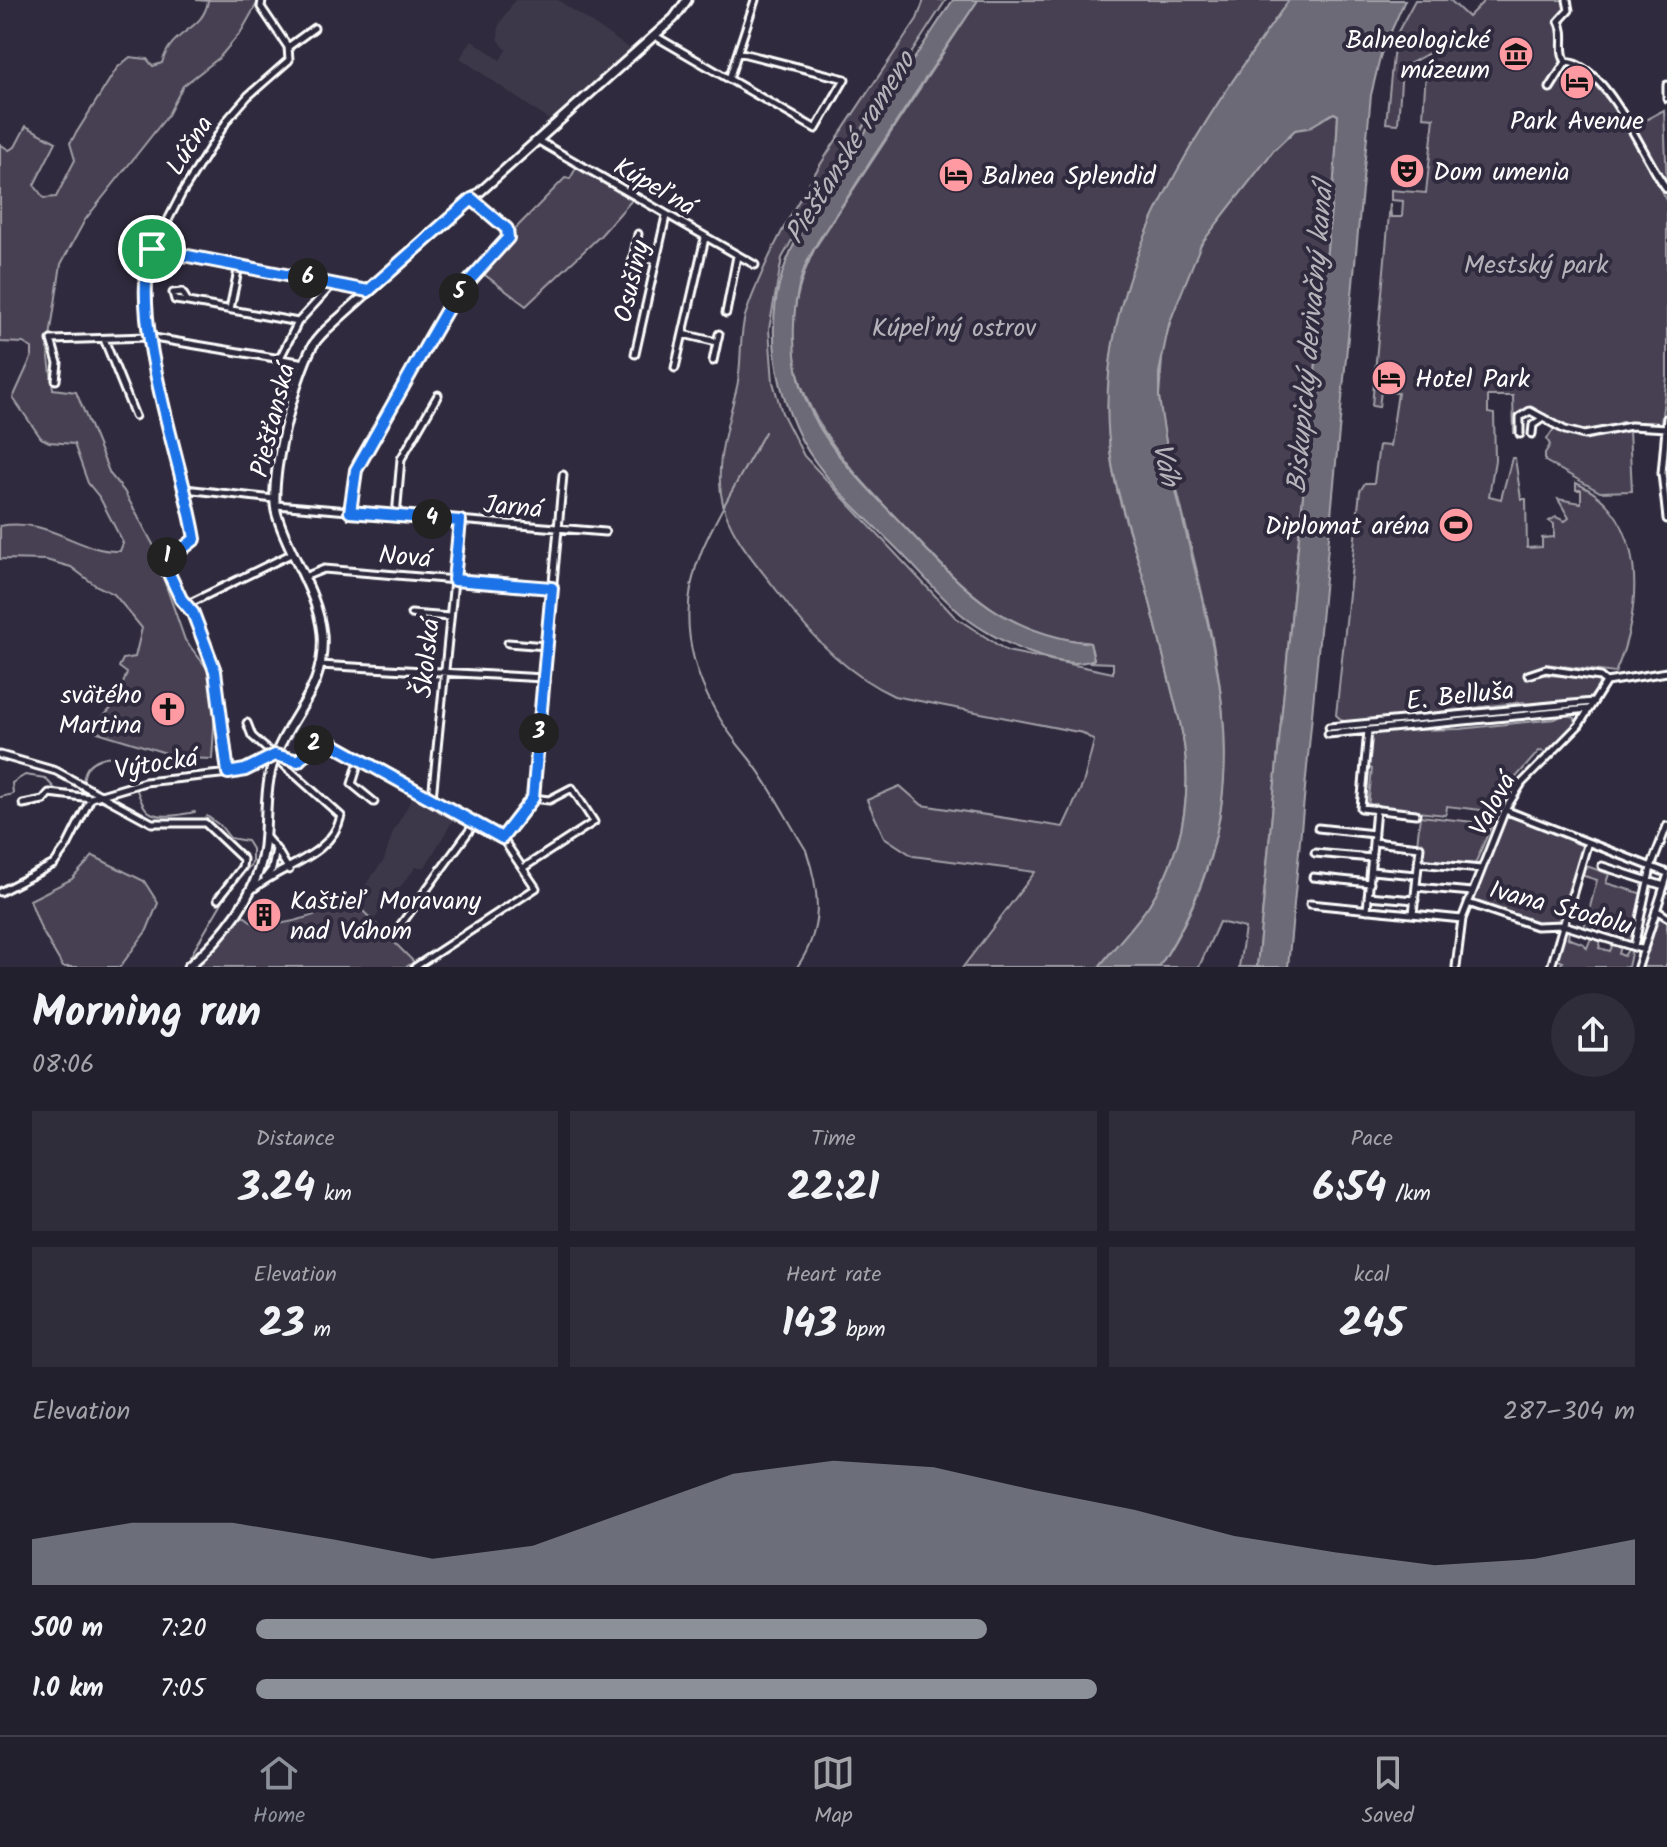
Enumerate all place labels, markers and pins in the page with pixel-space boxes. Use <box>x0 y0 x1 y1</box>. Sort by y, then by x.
place label: Balneologické múzeum <box>1346 20 1492 92</box>
museum icon: Balneologické múzeum <box>1497 35 1535 73</box>
hotel icon: Park Avenue <box>1558 63 1596 101</box>
place label: Park Avenue <box>1510 101 1644 143</box>
theatre icon: Dom umenia <box>1388 152 1426 190</box>
place label: Dom umenia <box>1433 152 1570 194</box>
hotel icon: Balnea Splendid <box>937 156 975 194</box>
place label: Balnea Splendid <box>982 156 1157 198</box>
pin <box>118 215 186 283</box>
pin: 6 <box>288 258 328 298</box>
pin: 5 <box>439 273 479 313</box>
hotel icon: Hotel Park <box>1370 359 1408 397</box>
place label: Hotel Park <box>1415 359 1531 401</box>
pin: 4 <box>412 499 452 539</box>
place label: Diplomat aréna <box>1265 506 1430 548</box>
sports icon: Diplomat aréna <box>1437 506 1475 544</box>
pin: 1 <box>147 537 187 577</box>
place label: svätého Martina <box>58 675 142 747</box>
church icon: svätého Martina <box>149 690 187 728</box>
pin: 3 <box>519 713 559 753</box>
pin: 2 <box>294 725 334 765</box>
place label: Kaštieľ Moravany nad Váhom <box>290 881 482 953</box>
building icon: Kaštieľ Moravany nad Váhom <box>245 896 283 934</box>

